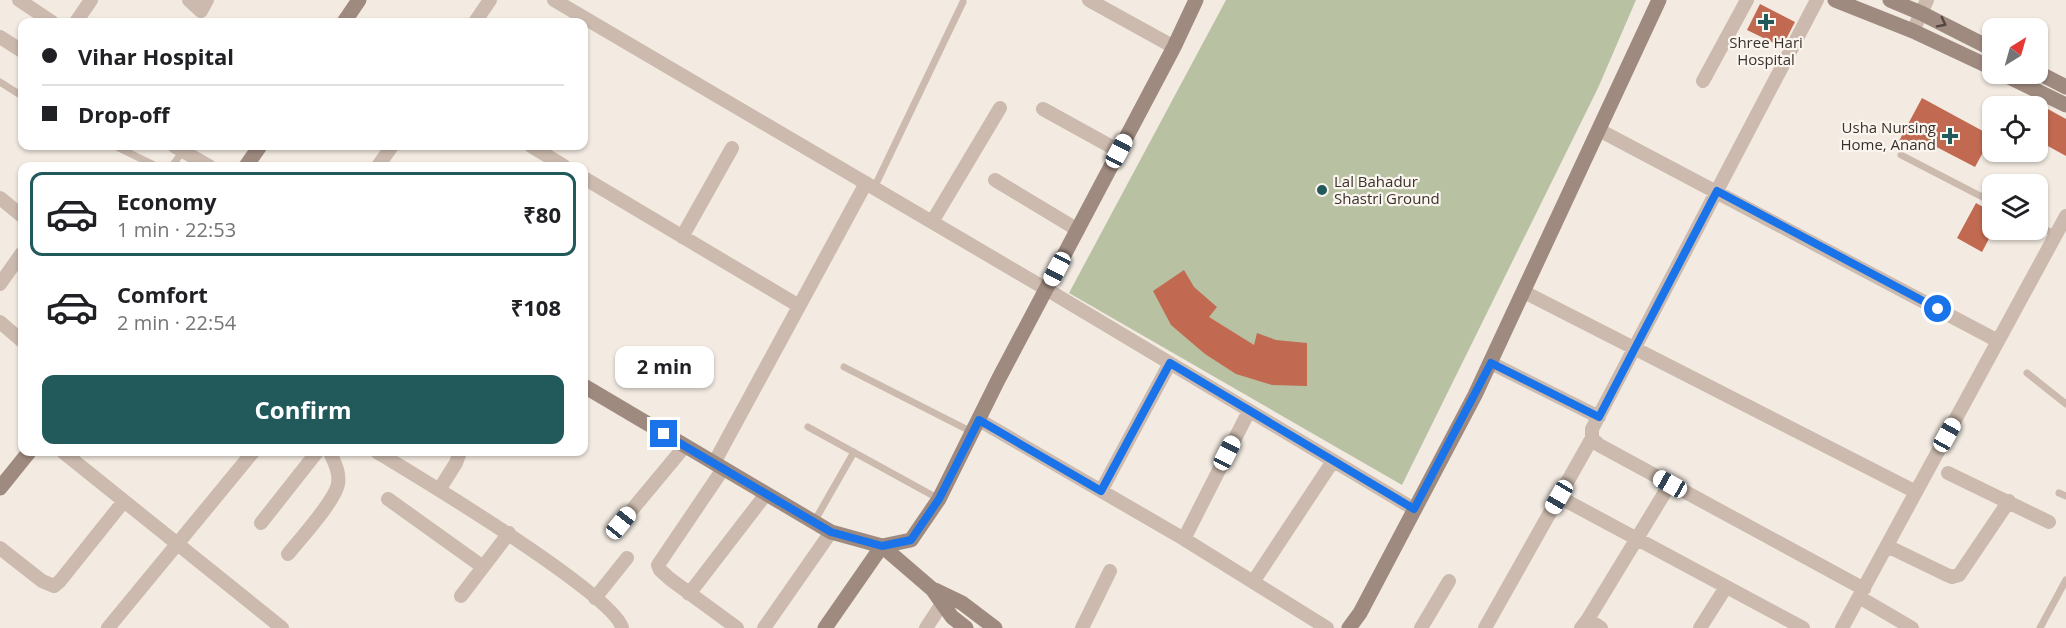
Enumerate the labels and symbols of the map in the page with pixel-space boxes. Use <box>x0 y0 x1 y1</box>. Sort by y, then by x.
marker: Shree Hari Hospital <box>1757 13 1775 31</box>
one-way arrow <box>1935 16 1946 28</box>
north arrow <box>1982 18 2048 84</box>
place label: Shree Hari Hospital <box>1729 32 1803 69</box>
place label: Usha Nursing Home, Anand <box>1840 117 1936 154</box>
marker: Usha Nursing Home, Anand <box>1941 127 1959 145</box>
car <box>1103 131 1135 171</box>
place label: Lal Bahadur Shastri Ground <box>1334 171 1440 208</box>
marker: Lal Bahadur Shastri Ground <box>1315 183 1329 197</box>
car <box>1041 249 1073 289</box>
route start <box>1924 295 1951 322</box>
callout: 2 min <box>614 347 714 389</box>
car <box>1930 415 1964 455</box>
route end <box>650 420 677 447</box>
car <box>1211 433 1243 473</box>
car <box>1650 467 1690 501</box>
car <box>1542 477 1576 517</box>
car <box>603 503 639 543</box>

